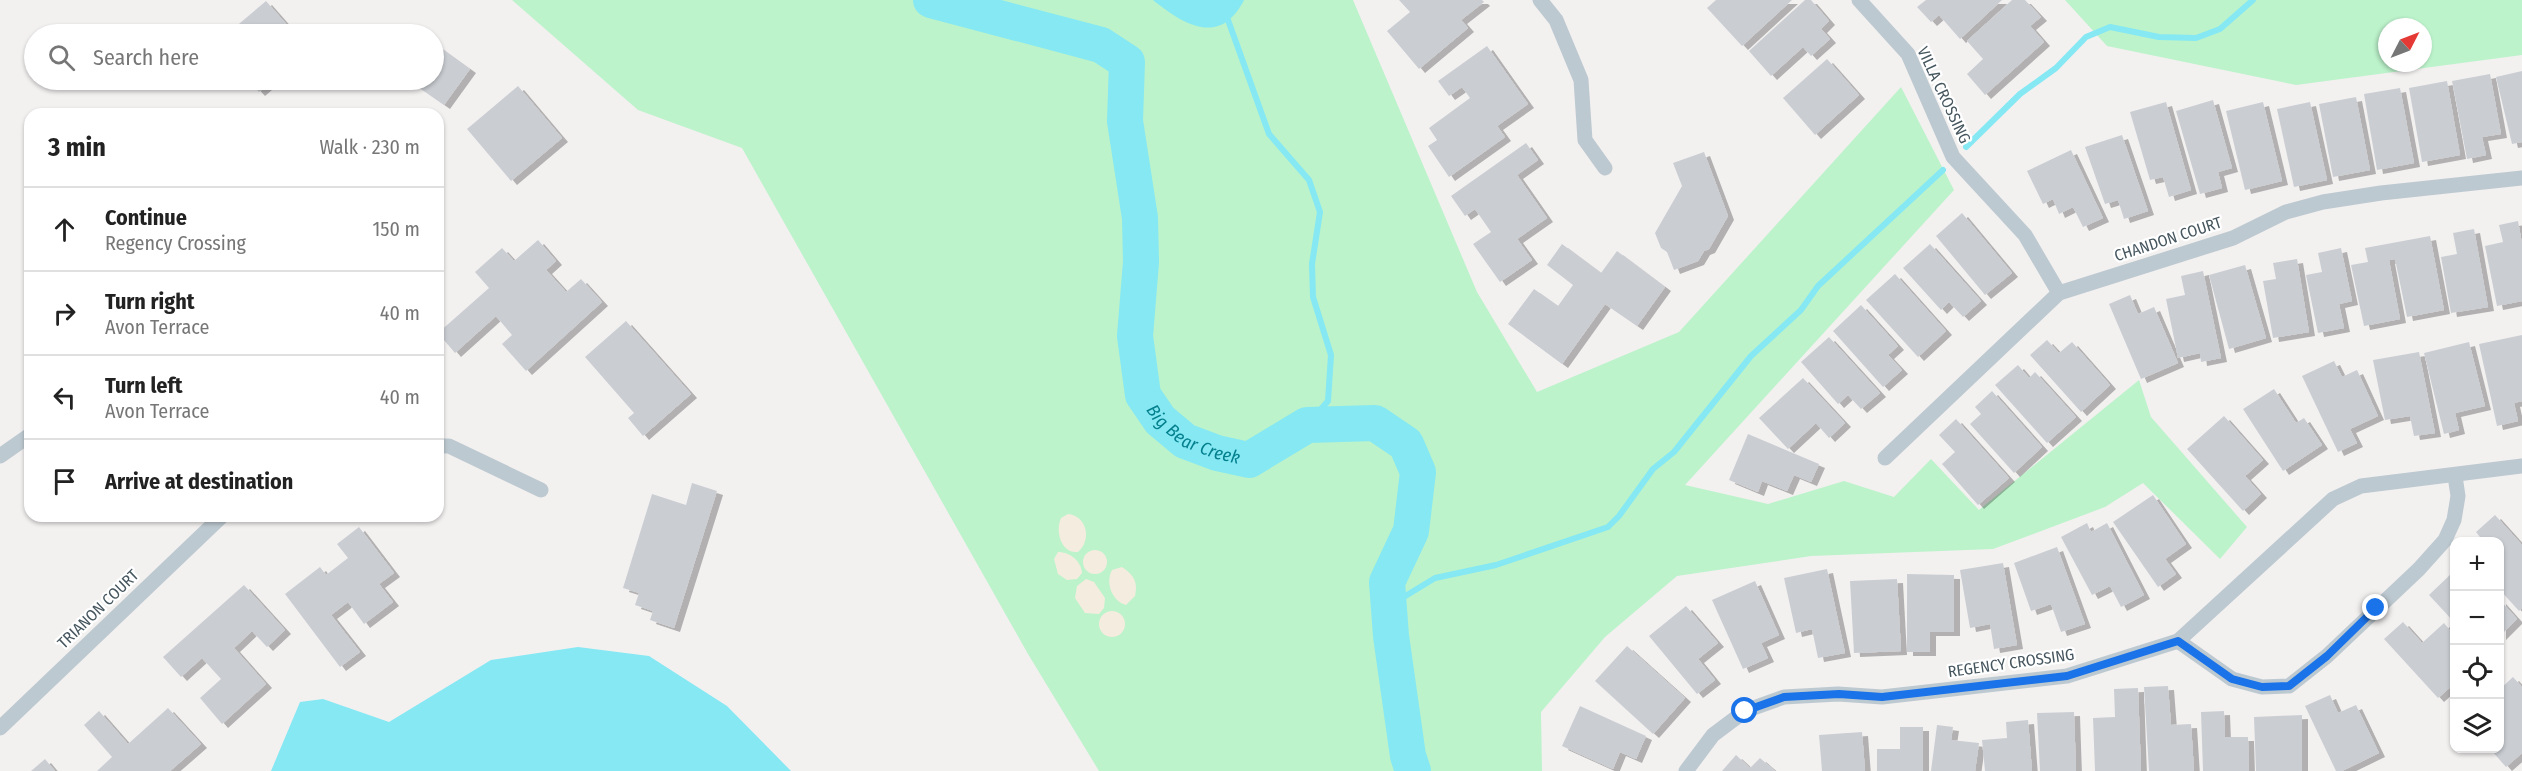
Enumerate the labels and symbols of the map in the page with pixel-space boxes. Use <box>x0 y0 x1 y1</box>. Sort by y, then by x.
north arrow <box>2378 18 2432 72</box>
street label: VILLA CROSSING <box>1913 44 1975 146</box>
street label: CHANDON COURT <box>2112 213 2225 265</box>
water label: Big Bear Creek <box>1142 400 1242 469</box>
street label: TRIANON COURT <box>54 565 143 652</box>
route end <box>2362 594 2388 620</box>
street label: REGENCY CROSSING <box>1947 645 2075 681</box>
route start <box>1731 697 1757 723</box>

